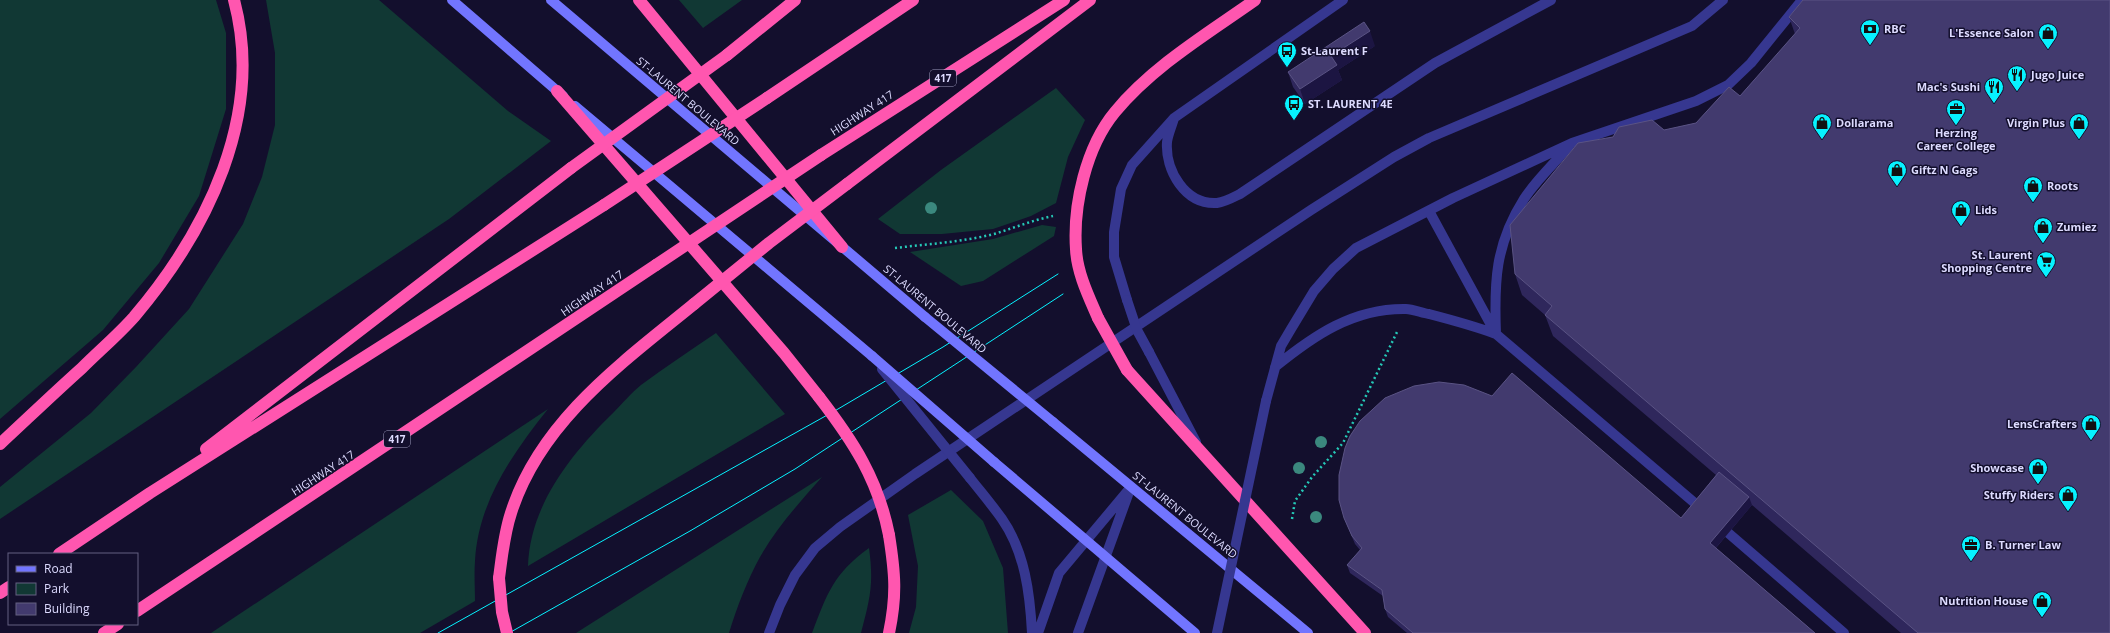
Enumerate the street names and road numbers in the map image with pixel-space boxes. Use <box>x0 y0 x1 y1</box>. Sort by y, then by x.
street label: ST-LAURENT BOULEVARD <box>634 53 743 148</box>
road number: 417 <box>930 70 956 86</box>
street label: HIGHWAY 417 <box>827 87 896 139</box>
street label: ST-LAURENT BOULEVARD <box>881 261 990 356</box>
street label: HIGHWAY 417 <box>558 266 626 319</box>
road number: 417 <box>384 431 410 447</box>
street label: HIGHWAY 417 <box>288 447 357 499</box>
street label: ST-LAURENT BOULEVARD <box>1130 468 1241 561</box>

